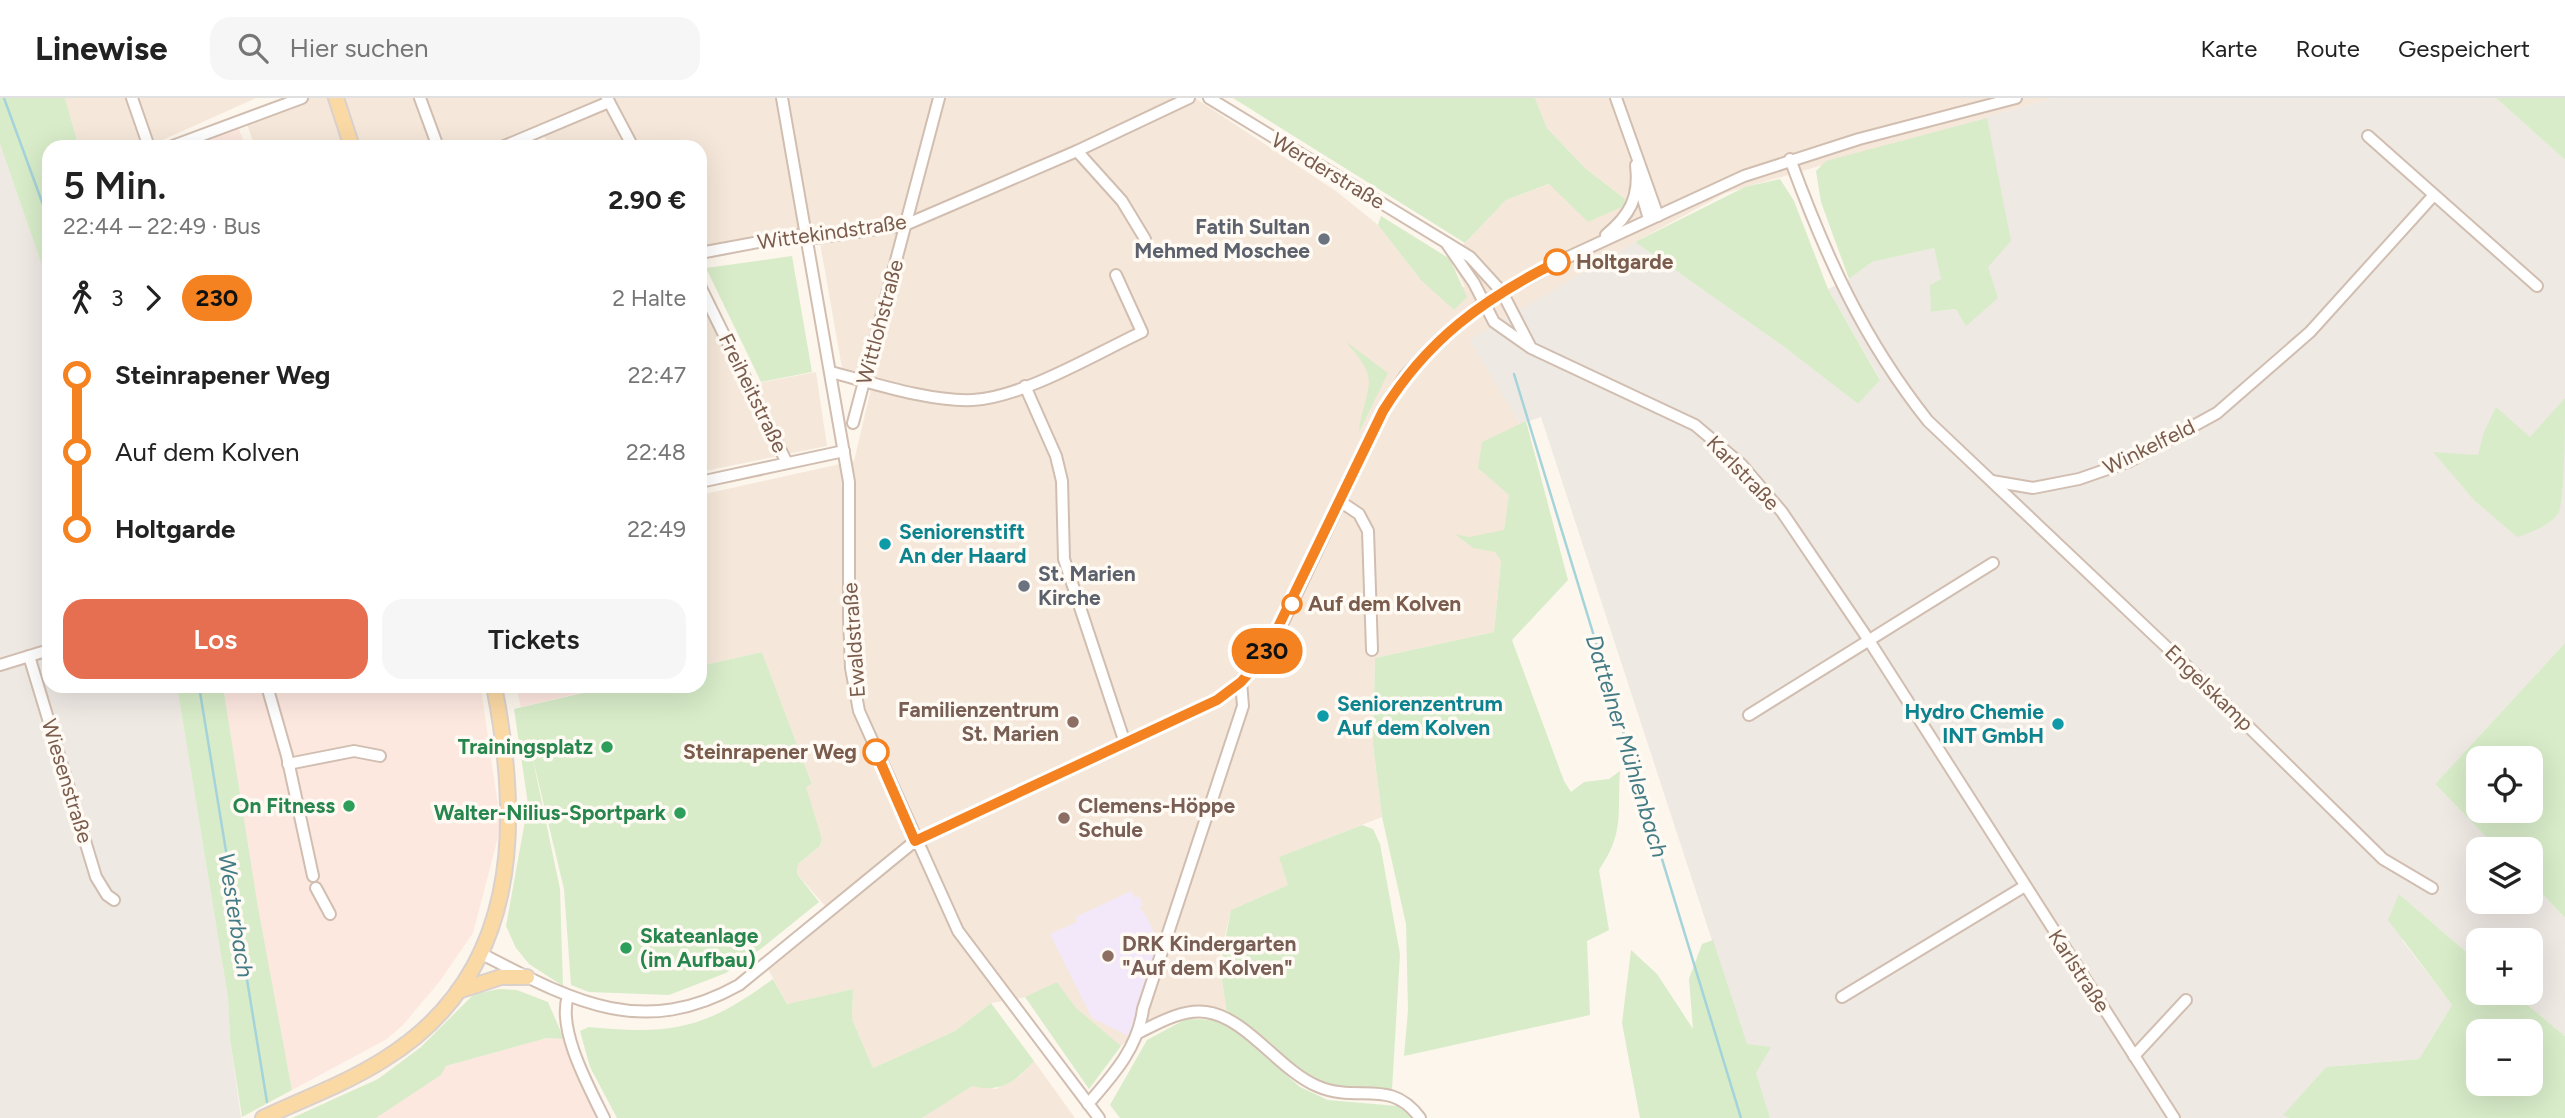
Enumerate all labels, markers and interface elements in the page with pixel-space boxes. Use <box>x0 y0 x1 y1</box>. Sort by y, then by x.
search box <box>210 17 700 80</box>
text: Linewise <box>35 29 168 68</box>
icon: search <box>234 29 272 67</box>
text: Hier suchen <box>290 32 428 64</box>
text: Karte <box>2201 34 2257 63</box>
text: Route <box>2295 34 2360 63</box>
text: Gespeichert <box>2398 34 2530 63</box>
street label: Werderstraße <box>1267 127 1389 214</box>
text: 5 Min. <box>63 163 166 209</box>
text: 2.90 € <box>608 184 686 216</box>
street label: Wittekindstraße <box>756 209 908 254</box>
text: 22:44 – 22:49 · Bus <box>63 212 261 240</box>
place label: Fatih Sultan Mehmed Moschee <box>1134 214 1310 263</box>
marker: Fatih Sultan Mehmed Moschee <box>1316 231 1332 247</box>
marker: Holtgarde <box>1544 249 1570 275</box>
place label: Holtgarde <box>1576 249 1674 274</box>
street label: Wittlohstraße <box>851 257 908 387</box>
icon: walk <box>63 279 101 317</box>
icon: forward <box>134 279 172 317</box>
text: 230 <box>196 283 238 312</box>
text: 3 <box>111 284 124 312</box>
text: 2 Halte <box>612 284 686 312</box>
street label: Freiheitstraße <box>714 329 793 456</box>
text: Steinrapener Weg <box>115 359 330 391</box>
text: 22:47 <box>628 361 686 389</box>
street label: Winkelfeld <box>2099 414 2199 479</box>
street label: Karlstraße <box>1702 430 1785 515</box>
text: Auf dem Kolven <box>115 436 299 468</box>
text: 22:48 <box>626 438 686 466</box>
text: Holtgarde <box>115 513 235 545</box>
text: 22:49 <box>627 515 686 543</box>
place label: Seniorenstift An der Haard <box>899 519 1027 568</box>
marker: Seniorenstift An der Haard <box>877 536 893 552</box>
place label: St. Marien Kirche <box>1038 561 1136 610</box>
marker: St. Marien Kirche <box>1016 578 1032 594</box>
street label: Ewaldstraße <box>837 582 870 698</box>
place label: Auf dem Kolven <box>1308 591 1461 616</box>
marker: Auf dem Kolven <box>1282 594 1302 614</box>
button: Los <box>63 599 368 679</box>
button: Tickets <box>382 599 686 679</box>
line badge: 230 <box>1227 628 1307 674</box>
water label: Dattelner Mühlenbach <box>1580 631 1674 861</box>
text: 230 <box>1246 636 1288 665</box>
street label: Engelskamp <box>2160 639 2259 736</box>
place label: Seniorenzentrum Auf dem Kolven <box>1337 691 1503 740</box>
place label: Familienzentrum St. Marien <box>898 697 1059 746</box>
place label: Hydro Chemie INT GmbH <box>1905 699 2044 748</box>
marker: Seniorenzentrum Auf dem Kolven <box>1315 708 1331 724</box>
marker: Familienzentrum St. Marien <box>1065 714 1081 730</box>
street label: Wiesenstraße <box>37 716 98 846</box>
marker: Hydro Chemie INT GmbH <box>2050 716 2066 732</box>
place label: Trainingsplatz <box>458 734 593 759</box>
marker: Trainingsplatz <box>599 739 615 755</box>
place label: Steinrapener Weg <box>683 739 857 764</box>
marker: Steinrapener Weg <box>863 739 889 765</box>
map controls <box>2466 746 2543 1096</box>
button: locate <box>2466 746 2543 823</box>
place label: On Fitness <box>233 793 335 818</box>
place label: Clemens-Höppe Schule <box>1078 793 1235 842</box>
marker: On Fitness <box>341 798 357 814</box>
place label: Walter-Nilius-Sportpark <box>434 800 667 825</box>
marker: Walter-Nilius-Sportpark <box>672 805 688 821</box>
marker: Clemens-Höppe Schule <box>1056 810 1072 826</box>
button: layers <box>2466 837 2543 914</box>
water label: Westerbach <box>212 851 260 980</box>
place label: Skateanlage (im Aufbau) <box>640 923 759 972</box>
street label: Karlstraße <box>2043 925 2115 1017</box>
button: + <box>2466 928 2543 1005</box>
place label: DRK Kindergarten "Auf dem Kolven" <box>1122 931 1296 980</box>
marker: Skateanlage (im Aufbau) <box>618 940 634 956</box>
marker: DRK Kindergarten "Auf dem Kolven" <box>1100 948 1116 964</box>
button: − <box>2466 1019 2543 1096</box>

